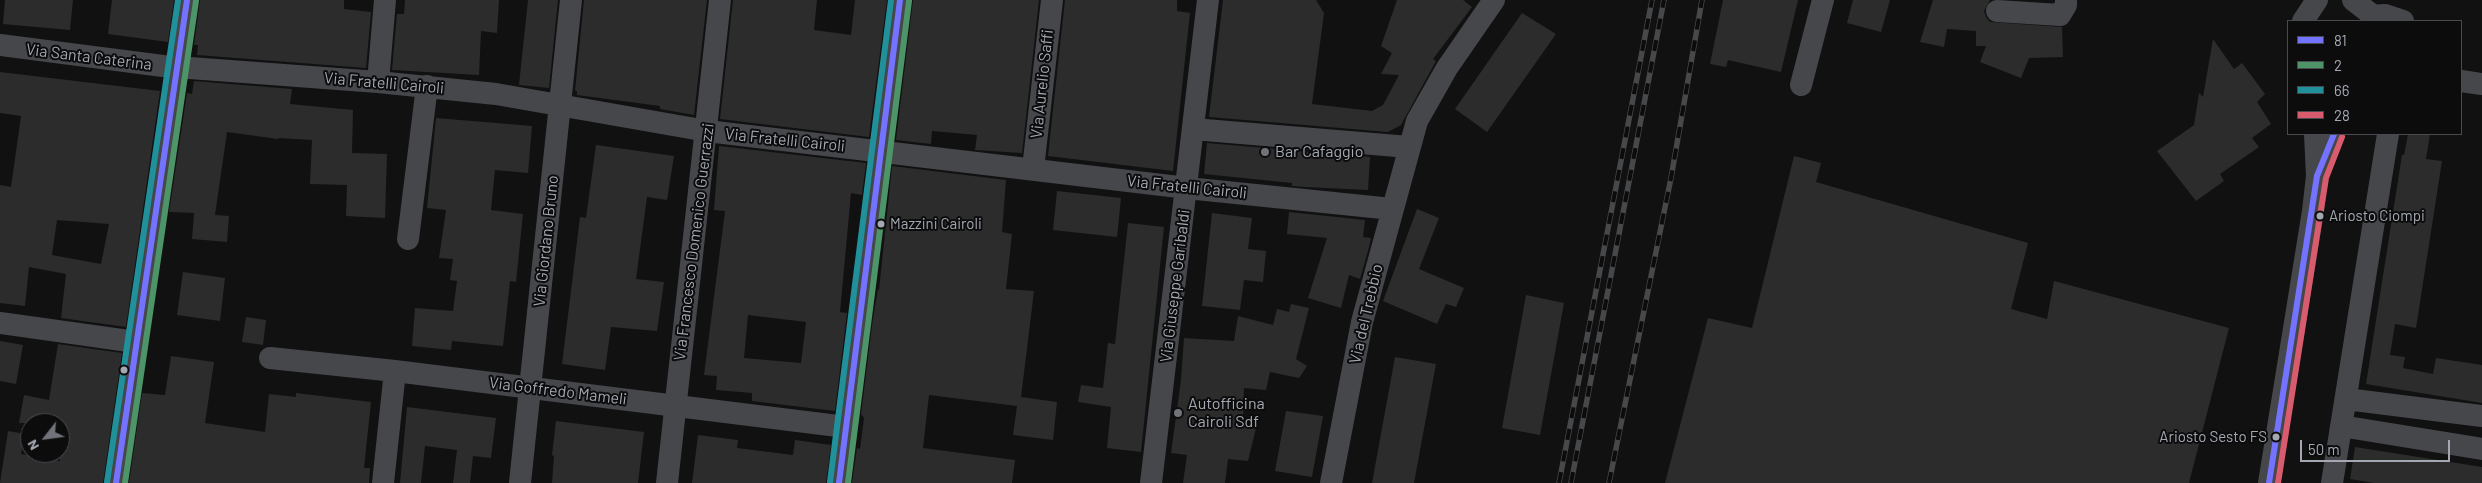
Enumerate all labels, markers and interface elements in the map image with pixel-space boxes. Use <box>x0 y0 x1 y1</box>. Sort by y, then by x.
legend <box>2287 20 2462 135</box>
street label: Via Aurelio Saffi <box>1027 29 1057 139</box>
text: 81 <box>2334 31 2347 49</box>
street label: Via Santa Caterina <box>25 40 153 74</box>
text: 2 <box>2334 56 2342 74</box>
street label: Via Fratelli Cairoli <box>323 68 445 98</box>
text: 66 <box>2334 81 2349 99</box>
text: 28 <box>2334 106 2350 124</box>
street label: Via Francesco Domenico Guerrazzi <box>670 122 718 362</box>
street label: Via Fratelli Cairoli <box>724 124 846 156</box>
place label: Bar Cafaggio <box>1275 142 1363 162</box>
marker: Bar Cafaggio <box>1259 146 1271 158</box>
street label: Via Fratelli Cairoli <box>1126 171 1248 203</box>
street label: Via Giordano Bruno <box>530 174 562 308</box>
place label: Ariosto Ciompi <box>2329 207 2425 225</box>
street label: Via Giuseppe Garibaldi <box>1156 208 1194 364</box>
marker: Ariosto Ciompi <box>2315 211 2325 221</box>
place label: Mazzini Cairoli <box>890 215 982 233</box>
marker: Mazzini Cairoli <box>876 219 886 229</box>
street label: Via del Trebbio <box>1345 262 1387 366</box>
unlabelled marker <box>119 365 129 375</box>
street label: Via Goffredo Mameli <box>488 373 628 409</box>
place label: Autofficina Cairoli Sdf <box>1188 394 1265 432</box>
marker: Autofficina Cairoli Sdf <box>1172 407 1184 419</box>
north arrow <box>20 413 70 463</box>
place label: Ariosto Sesto FS <box>2159 428 2267 446</box>
scale bar <box>2302 430 2452 462</box>
marker: Ariosto Sesto FS <box>2271 432 2281 442</box>
text: N <box>23 437 42 454</box>
text: 50 m <box>2308 440 2340 458</box>

